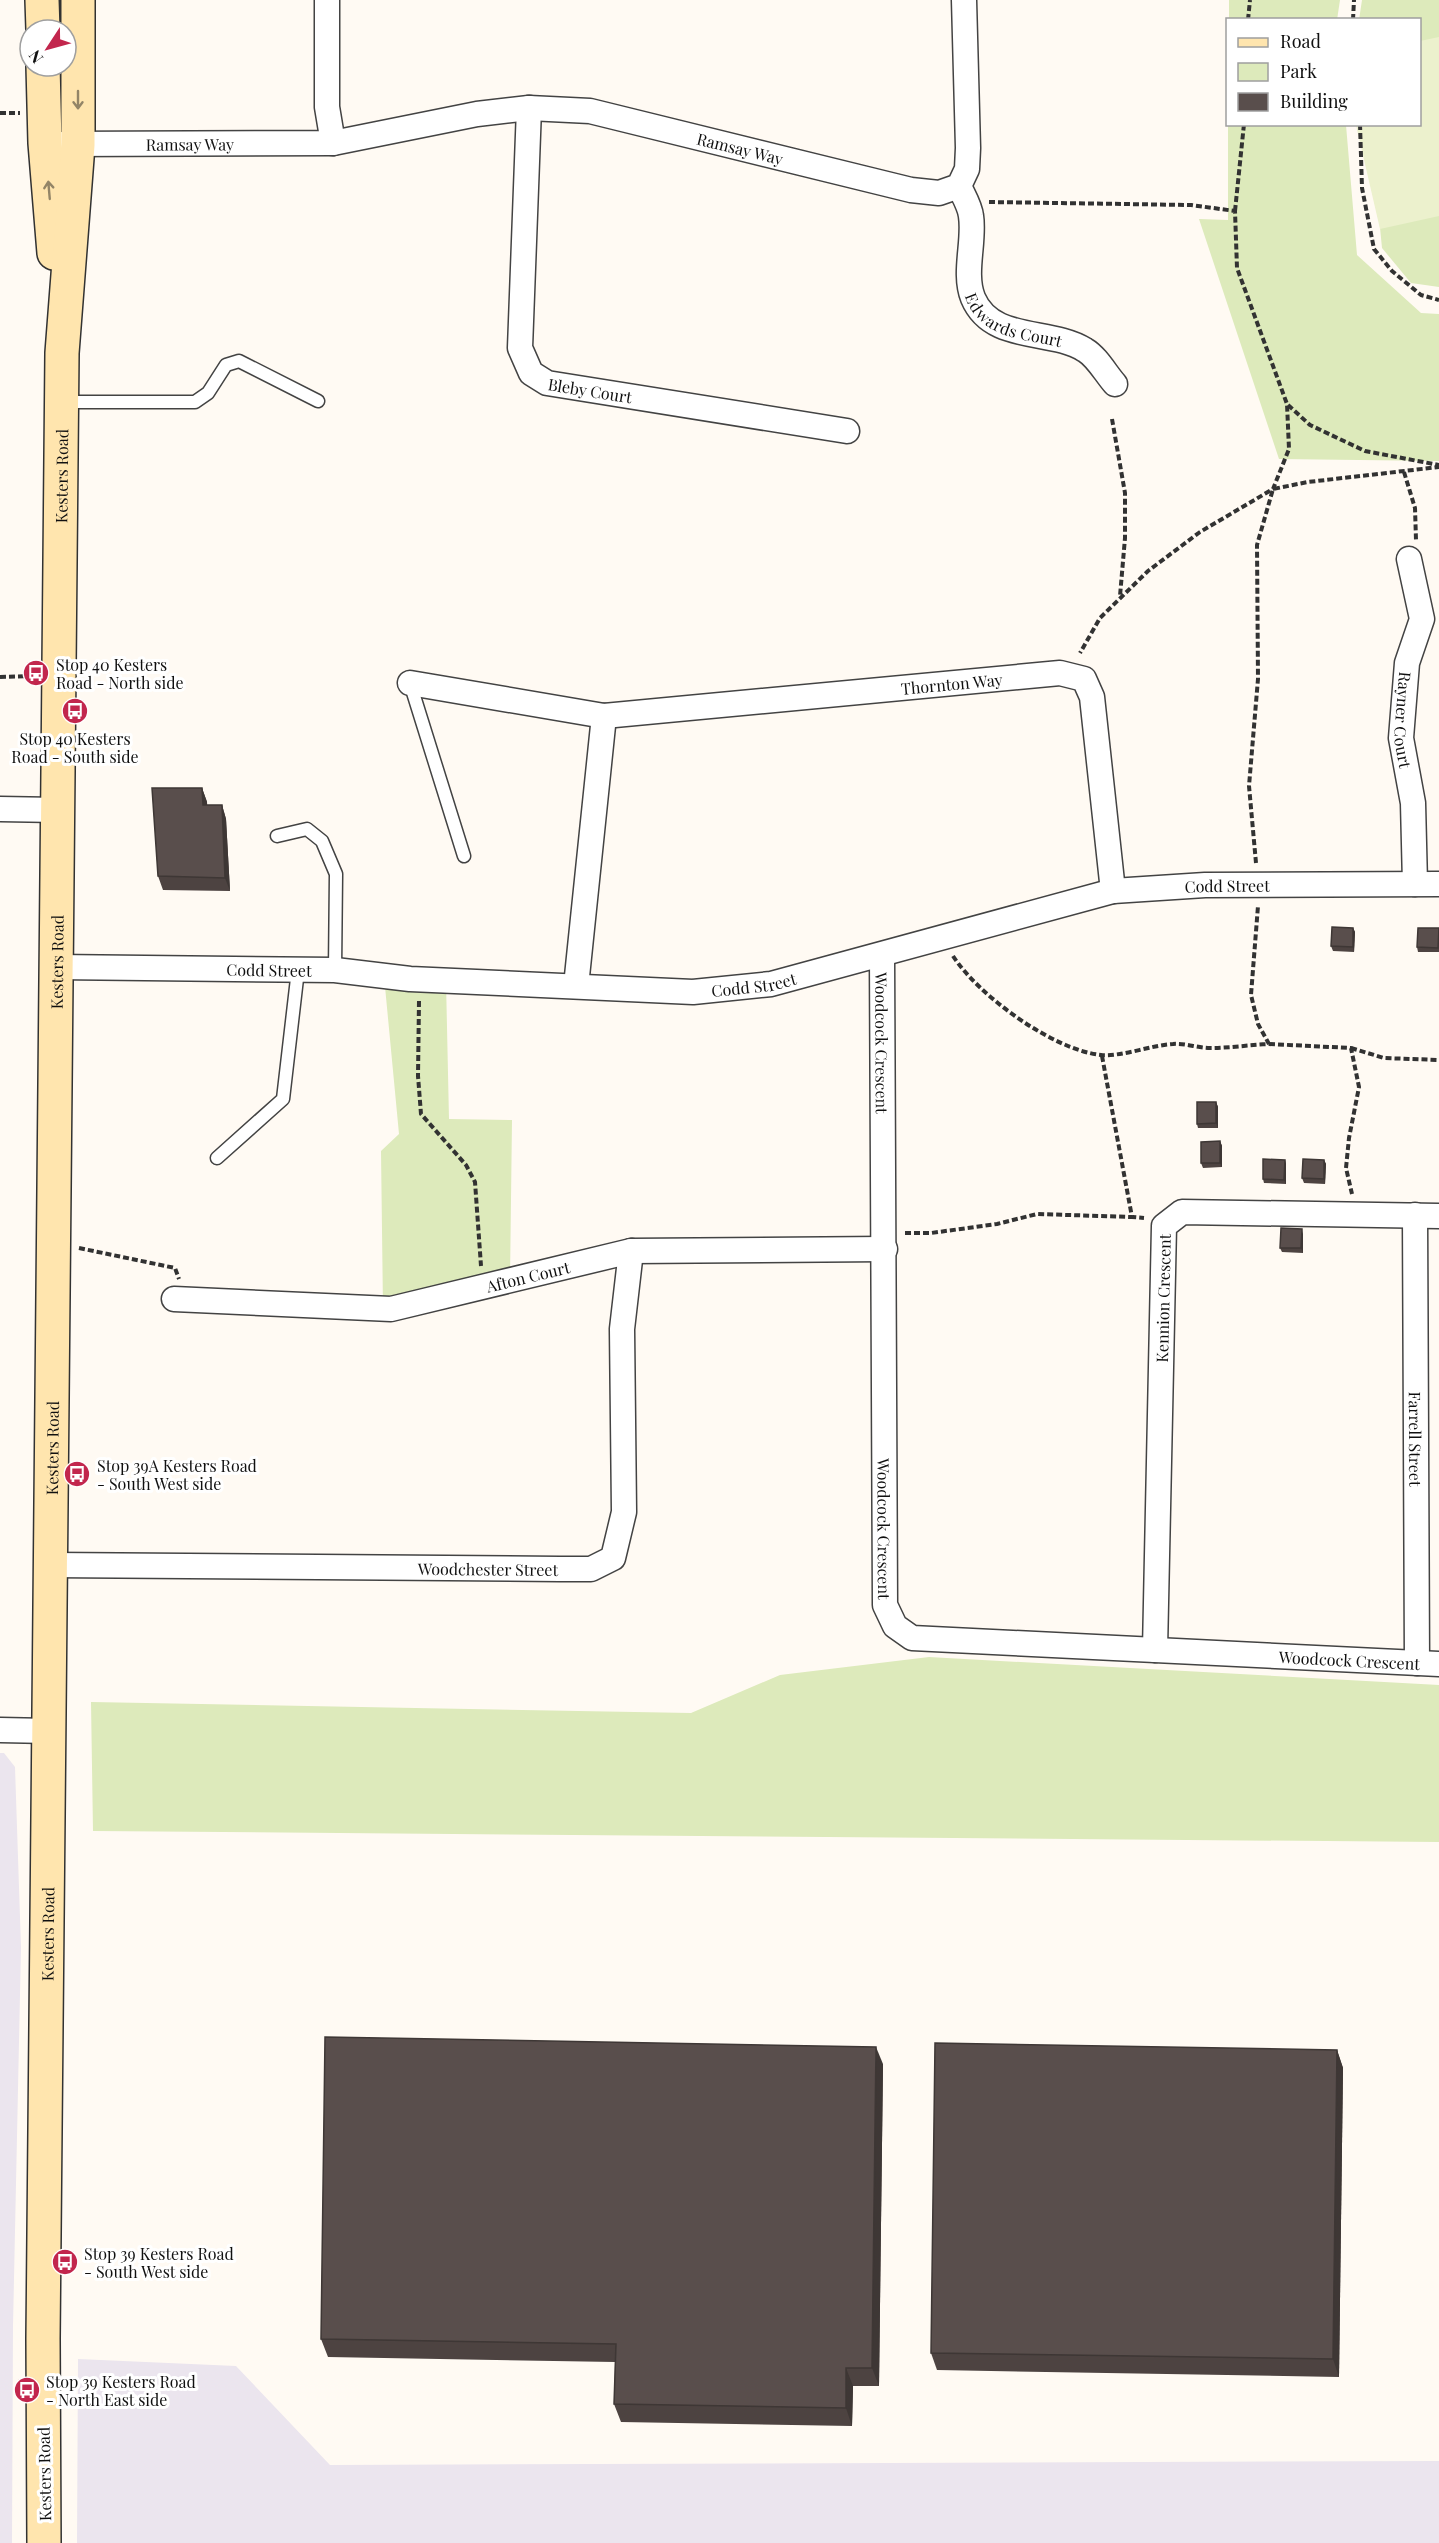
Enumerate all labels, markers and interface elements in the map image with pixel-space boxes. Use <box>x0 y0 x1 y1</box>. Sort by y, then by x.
north arrow <box>18 18 78 78</box>
legend <box>1226 18 1421 126</box>
text: Road <box>1280 29 1321 53</box>
text: N <box>23 46 47 68</box>
text: Park <box>1280 59 1317 83</box>
text: Building <box>1280 89 1348 113</box>
one-way arrow <box>72 90 84 110</box>
street label: Ramsay Way <box>695 127 786 169</box>
street label: Ramsay Way <box>146 133 234 154</box>
one-way arrow <box>43 181 54 201</box>
street label: Edwards Court <box>961 289 1065 351</box>
street label: Bleby Court <box>547 373 634 407</box>
street label: Kesters Road <box>50 429 72 523</box>
place label: Stop 40 Kesters Road - North side <box>56 654 184 693</box>
bus stop icon: Stop 40 Kesters Road - North side <box>21 658 51 688</box>
street label: Thornton Way <box>900 668 1003 698</box>
street label: Rayner Court <box>1391 671 1417 770</box>
bus stop icon: Stop 40 Kesters Road - South side <box>60 696 90 726</box>
place label: Stop 40 Kesters Road - South side <box>11 728 139 767</box>
street label: Codd Street <box>1184 874 1270 897</box>
street label: Kesters Road <box>45 915 67 1009</box>
street label: Codd Street <box>226 958 312 980</box>
street label: Codd Street <box>710 967 799 1001</box>
street label: Woodcock Crescent <box>872 971 893 1114</box>
street label: Kennion Crescent <box>1151 1233 1174 1363</box>
street label: Afton Court <box>483 1256 572 1296</box>
street label: Farrell Street <box>1405 1391 1427 1487</box>
street label: Kesters Road <box>41 1401 62 1495</box>
place label: Stop 39A Kesters Road - South West side <box>97 1455 257 1494</box>
street label: Woodcock Crescent <box>874 1457 895 1600</box>
bus stop icon: Stop 39A Kesters Road - South West side <box>62 1459 92 1489</box>
street label: Woodchester Street <box>417 1557 559 1579</box>
street label: Woodcock Crescent <box>1277 1646 1421 1674</box>
street label: Kesters Road <box>36 1887 58 1981</box>
place label: Stop 39 Kesters Road - South West side <box>84 2243 234 2282</box>
bus stop icon: Stop 39 Kesters Road - South West side <box>50 2247 80 2277</box>
place label: Stop 39 Kesters Road - North East side <box>46 2371 196 2410</box>
bus stop icon: Stop 39 Kesters Road - North East side <box>12 2375 42 2405</box>
street label: Kesters Road <box>33 2427 55 2521</box>

